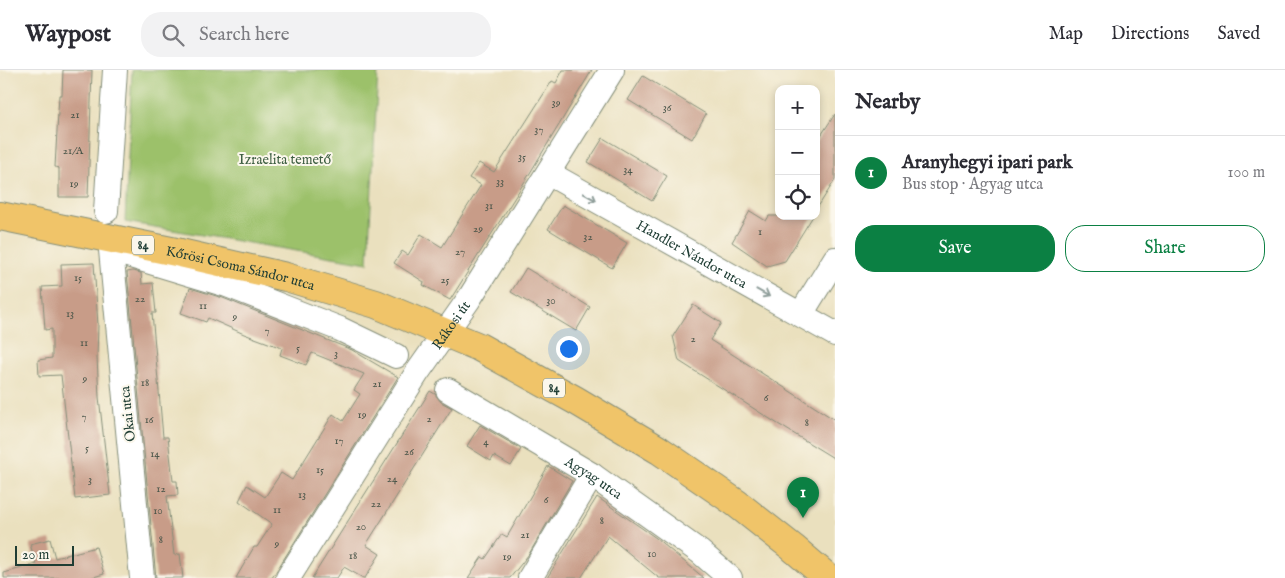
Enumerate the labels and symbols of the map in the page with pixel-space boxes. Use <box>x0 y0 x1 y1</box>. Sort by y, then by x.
house number: 39 <box>552 96 561 110</box>
house number: 36 <box>663 101 672 115</box>
house number: 21 <box>70 108 80 122</box>
house number: 37 <box>534 123 544 137</box>
house number: 21/A <box>63 144 84 158</box>
house number: 35 <box>518 150 526 164</box>
park label: Izraelita temető <box>239 151 332 169</box>
house number: 34 <box>623 163 633 177</box>
house number: 33 <box>496 175 504 189</box>
house number: 19 <box>70 177 79 191</box>
one-way arrow <box>583 192 597 202</box>
house number: 31 <box>485 199 493 213</box>
street label: Handler Nándor utca <box>633 216 751 293</box>
house number: 29 <box>473 222 483 236</box>
house number: 1 <box>758 225 762 239</box>
house number: 32 <box>583 230 593 244</box>
road number: 84 <box>132 236 154 254</box>
street label: Kőrösi Csoma Sándor utca <box>164 242 318 295</box>
house number: 27 <box>455 245 465 259</box>
house number: 15 <box>74 271 82 285</box>
house number: 25 <box>440 273 450 287</box>
one-way arrow <box>755 289 770 298</box>
house number: 22 <box>135 292 145 306</box>
house number: 30 <box>546 294 556 308</box>
street label: Rákosi út <box>428 297 475 353</box>
house number: 11 <box>199 299 207 313</box>
house number: 13 <box>66 307 74 321</box>
house number: 9 <box>232 310 238 324</box>
house number: 7 <box>264 324 270 338</box>
house number: 2 <box>690 332 696 346</box>
house number: 11 <box>80 336 88 350</box>
your location <box>556 336 582 362</box>
house number: 5 <box>296 341 300 355</box>
house number: 3 <box>334 347 338 361</box>
house number: 9 <box>82 372 88 386</box>
house number: 18 <box>141 376 149 390</box>
house number: 21 <box>372 377 382 391</box>
road number: 84 <box>543 378 565 398</box>
street label: Okai utca <box>116 384 140 443</box>
house number: 6 <box>764 391 769 405</box>
house number: 19 <box>358 408 367 422</box>
house number: 7 <box>81 410 87 424</box>
house number: 2 <box>426 412 432 426</box>
house number: 16 <box>145 413 154 427</box>
house number: 8 <box>805 416 809 430</box>
house number: 17 <box>334 434 344 448</box>
house number: 4 <box>483 435 489 449</box>
house number: 5 <box>85 441 89 455</box>
house number: 26 <box>404 445 414 459</box>
house number: 14 <box>150 447 160 461</box>
street label: Agyag utca <box>560 452 626 504</box>
house number: 15 <box>316 463 324 477</box>
house number: 24 <box>387 472 398 486</box>
house number: 3 <box>88 473 92 487</box>
pin: 1 <box>787 477 819 518</box>
house number: 12 <box>156 482 166 496</box>
house number: 13 <box>298 488 306 502</box>
house number: 6 <box>544 493 549 507</box>
house number: 22 <box>371 497 381 511</box>
house number: 11 <box>273 503 281 517</box>
house number: 10 <box>153 504 163 518</box>
house number: 8 <box>600 514 604 528</box>
house number: 20 <box>356 520 366 534</box>
house number: 21 <box>520 528 530 542</box>
house number: 8 <box>159 533 163 547</box>
house number: 9 <box>274 537 280 551</box>
scale bar <box>15 543 74 566</box>
house number: 10 <box>647 547 657 561</box>
house number: 18 <box>349 549 357 563</box>
house number: 19 <box>503 550 512 564</box>

